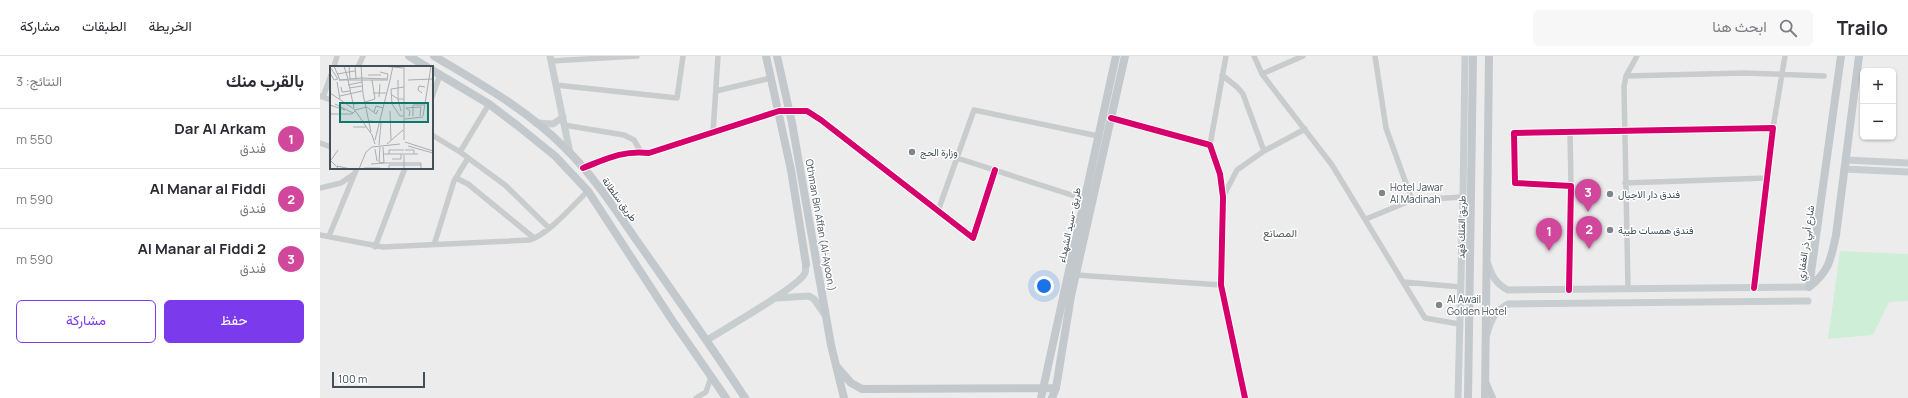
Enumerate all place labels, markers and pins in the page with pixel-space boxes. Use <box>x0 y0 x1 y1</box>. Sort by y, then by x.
place label: وزارة الحج <box>920 145 958 159</box>
marker: وزارة الحج <box>907 147 917 157</box>
pin: 3 <box>1575 179 1601 212</box>
place label: Hotel Jawar Al Madinah <box>1390 180 1444 206</box>
place label: فندق دار الاجيال <box>1618 187 1680 201</box>
marker: Hotel Jawar Al Madinah <box>1377 188 1387 198</box>
marker: فندق دار الاجيال <box>1605 189 1615 199</box>
pin: 2 <box>1576 216 1602 249</box>
pin: 1 <box>1536 218 1562 251</box>
place label: فندق همسات طيبة <box>1618 223 1694 237</box>
marker: فندق همسات طيبة <box>1605 225 1615 235</box>
place label: Al Awail Golden Hotel <box>1447 292 1507 318</box>
marker: Al Awail Golden Hotel <box>1434 300 1444 310</box>

